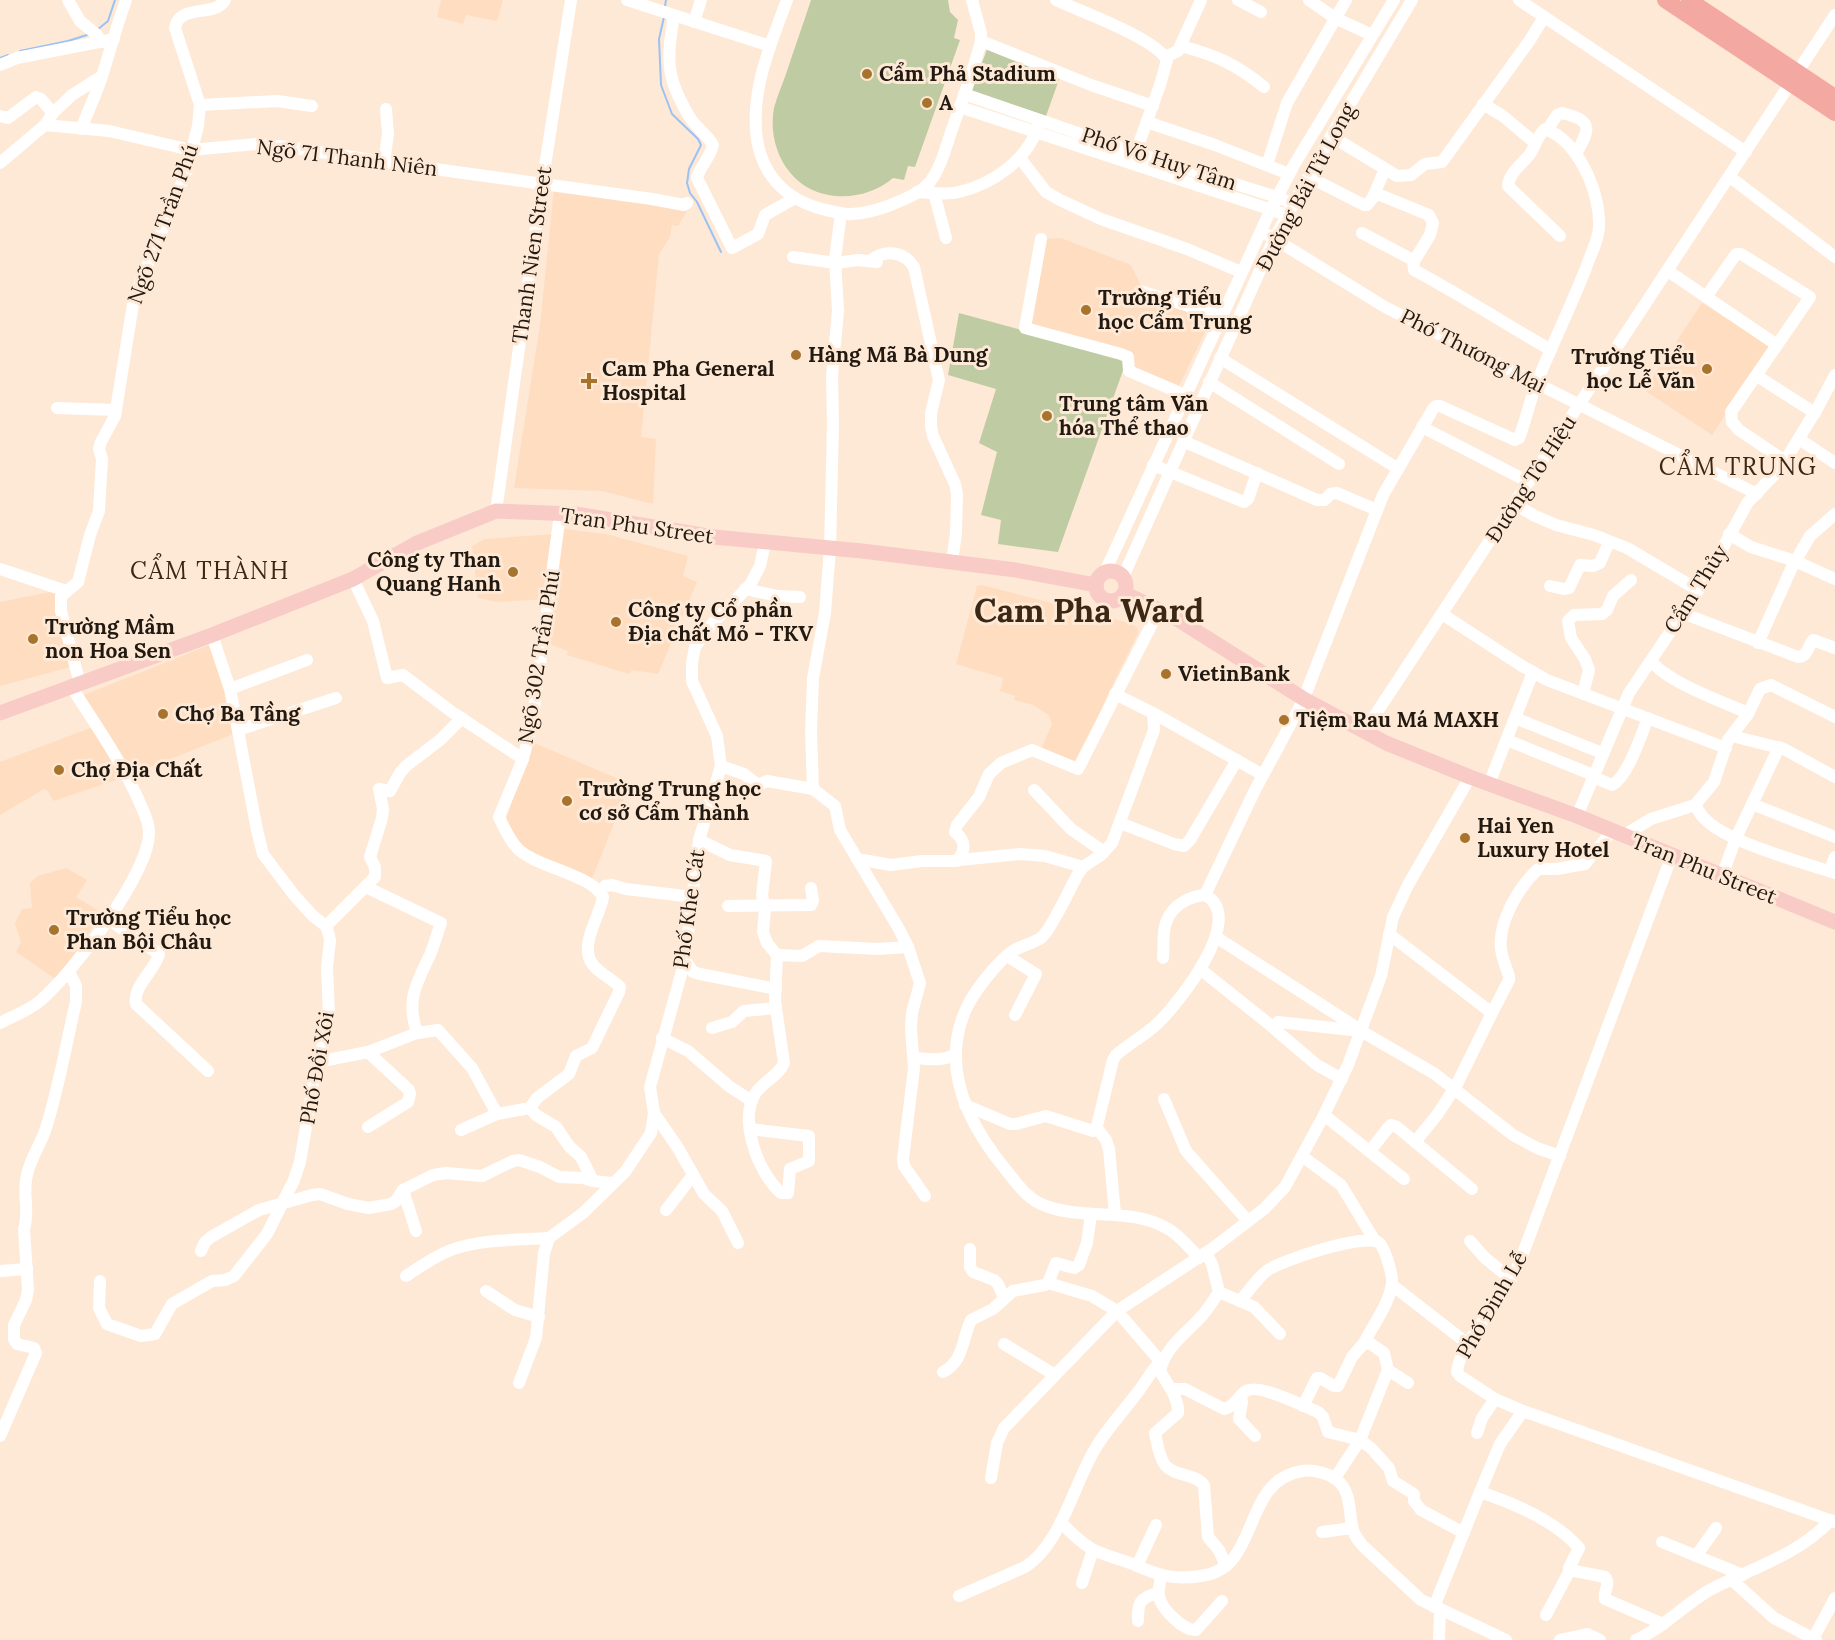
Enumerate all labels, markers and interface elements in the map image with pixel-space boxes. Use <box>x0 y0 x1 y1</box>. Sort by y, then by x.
place label: Cẩm Phả Stadium <box>879 60 1056 87</box>
marker: Cẩm Phả Stadium <box>860 67 874 81</box>
place label: A <box>939 89 953 116</box>
marker: A <box>920 96 934 110</box>
street label: Đường Bái Tử Long <box>1250 98 1361 275</box>
street label: Phố Võ Huy Tâm <box>1078 121 1240 196</box>
street label: Ngõ 71 Thanh Niên <box>255 133 439 182</box>
street label: Ngõ 271 Trần Phú <box>121 140 204 308</box>
street label: Thanh Nien Street <box>506 164 557 345</box>
place label: Trường Tiểu học Cẩm Trung <box>1098 284 1253 335</box>
street label: Phố Thương Mại <box>1396 302 1551 399</box>
marker: Trường Tiểu học Cẩm Trung <box>1079 303 1093 317</box>
place label: Hàng Mã Bà Dung <box>808 341 989 368</box>
place label: Trường Tiểu học Lễ Văn <box>1571 343 1695 394</box>
marker: Hàng Mã Bà Dung <box>789 348 803 362</box>
place label: Cam Pha General Hospital <box>602 355 775 406</box>
marker: Trường Tiểu học Lễ Văn <box>1700 362 1714 376</box>
marker: Cam Pha General Hospital <box>580 372 598 390</box>
place label: Trung tâm Văn hóa Thể thao <box>1059 390 1208 441</box>
marker: Trung tâm Văn hóa Thể thao <box>1040 409 1054 423</box>
street label: Đường Tô Hiệu <box>1479 410 1582 548</box>
district label: CẨM TRUNG <box>1659 449 1817 482</box>
street label: Tran Phu Street <box>559 501 716 550</box>
street label: Cẩm Thủy <box>1658 539 1733 638</box>
place label: Công ty Than Quang Hanh <box>367 546 501 597</box>
district label: CẨM THÀNH <box>130 553 290 586</box>
marker: Công ty Than Quang Hanh <box>506 565 520 579</box>
street label: Ngõ 302 Trần Phú <box>511 568 566 746</box>
district label: Cam Pha Ward <box>974 589 1204 631</box>
place label: Công ty Cổ phần Địa chất Mỏ - TKV <box>628 596 813 647</box>
place label: Trường Mầm non Hoa Sen <box>45 613 175 664</box>
marker: Công ty Cổ phần Địa chất Mỏ - TKV <box>609 615 623 629</box>
marker: Trường Mầm non Hoa Sen <box>26 632 40 646</box>
place label: VietinBank <box>1178 660 1291 687</box>
marker: VietinBank <box>1159 667 1173 681</box>
place label: Chợ Ba Tầng <box>175 700 301 727</box>
place label: Tiệm Rau Má MAXH <box>1296 706 1499 733</box>
marker: Chợ Ba Tầng <box>156 707 170 721</box>
marker: Tiệm Rau Má MAXH <box>1277 713 1291 727</box>
place label: Chợ Địa Chất <box>71 756 203 783</box>
marker: Chợ Địa Chất <box>52 763 66 777</box>
place label: Trường Trung học cơ sở Cẩm Thành <box>579 775 761 826</box>
marker: Trường Trung học cơ sở Cẩm Thành <box>560 794 574 808</box>
place label: Hai Yen Luxury Hotel <box>1477 812 1610 863</box>
street label: Tran Phu Street <box>1628 827 1781 910</box>
marker: Hai Yen Luxury Hotel <box>1458 831 1472 845</box>
street label: Phố Khe Cát <box>667 847 710 970</box>
place label: Trường Tiểu học Phan Bội Châu <box>66 904 231 955</box>
marker: Trường Tiểu học Phan Bội Châu <box>47 923 61 937</box>
street label: Phố Đồi Xôi <box>293 1009 340 1126</box>
street label: Phố Đinh Lễ <box>1450 1247 1533 1363</box>

